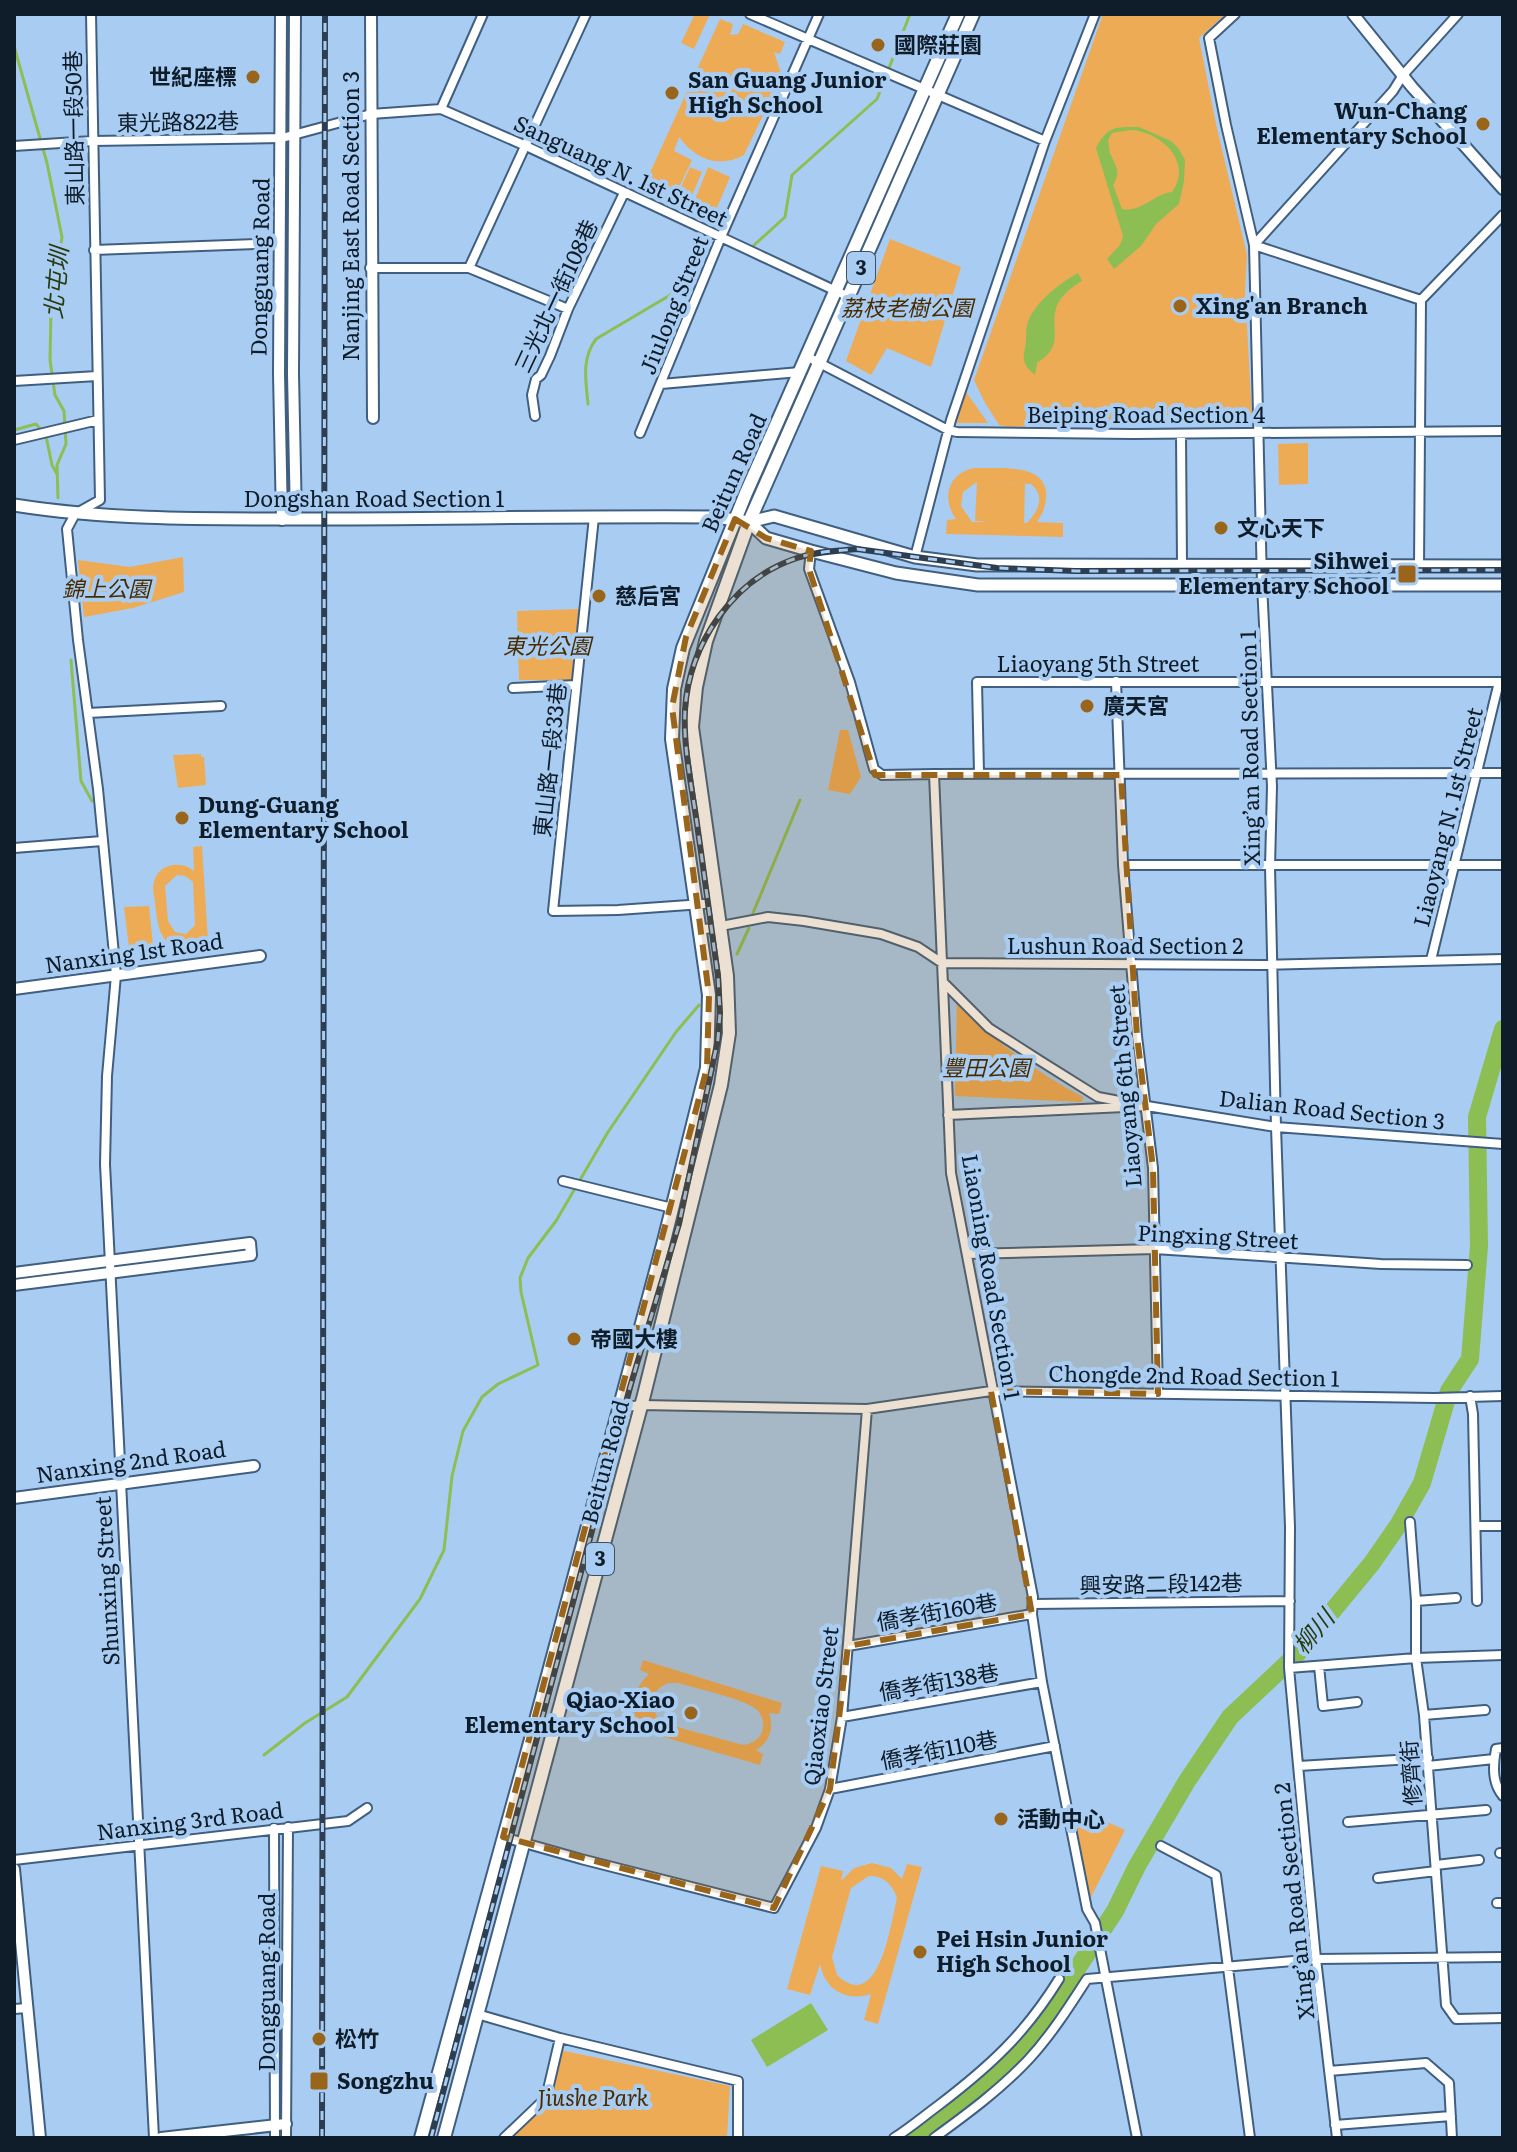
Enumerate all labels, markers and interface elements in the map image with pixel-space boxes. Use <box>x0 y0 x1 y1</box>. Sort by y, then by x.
place label: 國際莊園 <box>894 27 982 60</box>
marker: 國際莊園 <box>869 36 887 54</box>
street label: 東山路一段50巷 <box>55 50 90 206</box>
place label: 世紀座標 <box>149 59 237 92</box>
place label: San Guang Junior High School <box>688 62 887 120</box>
marker: 世紀座標 <box>244 68 262 86</box>
street label: Nanjing East Road Section 3 <box>333 71 366 361</box>
marker: San Guang Junior High School <box>663 84 681 102</box>
place label: Wun-Chang Elementary School <box>1256 93 1468 151</box>
street label: 東光路822巷 <box>117 103 239 138</box>
street label: Sanguang N. 1st Street <box>509 105 734 234</box>
marker: Wun-Chang Elementary School <box>1474 115 1492 133</box>
street label: Dongguang Road <box>240 177 277 357</box>
street label: 三光北一街108巷 <box>505 213 605 377</box>
street label: Jiulong Street <box>630 230 716 379</box>
water label: 北屯圳 <box>34 242 75 320</box>
road number: 3 <box>847 252 875 284</box>
place label: Xing'an Branch <box>1196 288 1368 321</box>
park label: 荔枝老樹公園 <box>841 290 976 323</box>
marker: Xing'an Branch <box>1171 297 1189 315</box>
street label: Beiping Road Section 4 <box>1027 397 1265 430</box>
street label: Beitun Road <box>692 407 774 537</box>
street label: Dongshan Road Section 1 <box>243 481 505 514</box>
place label: 文心天下 <box>1237 510 1325 543</box>
marker: 文心天下 <box>1212 519 1230 537</box>
place label: Sihwei Elementary School <box>1178 543 1389 601</box>
marker: Sihwei Elementary School <box>1396 563 1418 585</box>
park label: 錦上公園 <box>62 571 153 604</box>
place label: 慈后宮 <box>615 578 681 611</box>
marker: 慈后宮 <box>590 587 608 605</box>
park label: 東光公園 <box>503 628 594 661</box>
street label: Xing’an Road Section 1 <box>1230 630 1267 866</box>
street label: Liaoyang 5th Street <box>997 646 1200 679</box>
street label: 東山路一段33巷 <box>524 681 573 839</box>
place label: 廣天宮 <box>1103 688 1169 721</box>
marker: 廣天宮 <box>1078 697 1096 715</box>
street label: Liaoyang N. 1st Street <box>1403 703 1490 930</box>
place label: Dung-Guang Elementary School <box>198 787 409 845</box>
marker: Dung-Guang Elementary School <box>173 809 191 827</box>
street label: Nanxing 1st Road <box>42 923 225 980</box>
street label: Lushun Road Section 2 <box>1007 928 1243 961</box>
street label: Liaoyang 6th Street <box>1098 983 1149 1189</box>
park label: 豐田公園 <box>942 1050 1033 1083</box>
street label: Dalian Road Section 3 <box>1218 1080 1447 1137</box>
street label: Liaoning Road Section 1 <box>955 1151 1030 1402</box>
street label: Pingxing Street <box>1137 1215 1300 1256</box>
place label: 帝國大樓 <box>590 1321 678 1354</box>
marker: 帝國大樓 <box>565 1330 583 1348</box>
street label: Chongde 2nd Road Section 1 <box>1048 1355 1340 1394</box>
street label: Beitun Road <box>571 1396 636 1528</box>
street label: Nanxing 2nd Road <box>34 1431 228 1490</box>
street label: Shunxing Street <box>85 1495 126 1667</box>
road number: 3 <box>586 1543 614 1575</box>
street label: 興安路二段142巷 <box>1079 1565 1243 1600</box>
street label: 僑孝街160巷 <box>874 1584 999 1637</box>
water label: 柳川 <box>1283 1598 1343 1660</box>
street label: Qiaoxiao Street <box>793 1624 846 1787</box>
street label: 僑孝街138巷 <box>876 1654 1001 1707</box>
place label: Qiao-Xiao Elementary School <box>464 1682 675 1740</box>
marker: Qiao-Xiao Elementary School <box>682 1704 700 1722</box>
street label: 僑孝街110巷 <box>877 1721 1000 1776</box>
street label: 修齊街 <box>1391 1739 1428 1807</box>
street label: Xing’an Road Section 2 <box>1264 1781 1321 2021</box>
street label: Nanxing 3rd Road <box>95 1792 285 1847</box>
place label: 活動中心 <box>1017 1801 1105 1834</box>
marker: 活動中心 <box>992 1810 1010 1828</box>
street label: Dongguang Road <box>249 1893 282 2071</box>
place label: Pei Hsin Junior High School <box>936 1921 1108 1979</box>
marker: Pei Hsin Junior High School <box>911 1943 929 1961</box>
place label: 松竹 <box>335 2021 379 2054</box>
marker: 松竹 <box>310 2030 328 2048</box>
place label: Songzhu <box>337 2063 434 2096</box>
marker: Songzhu <box>308 2070 330 2092</box>
park label: Jiushe Park <box>537 2080 649 2113</box>

